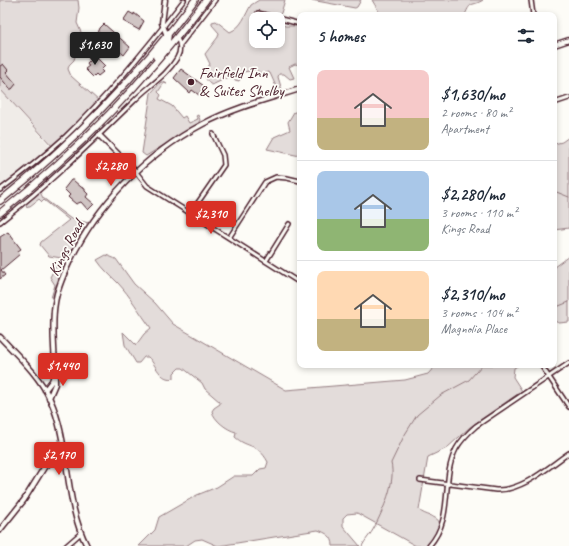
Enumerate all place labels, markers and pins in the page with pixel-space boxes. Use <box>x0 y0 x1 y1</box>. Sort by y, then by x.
pin: $1,630 <box>62 32 128 66</box>
place label: Fairfield Inn & Suites Shelby <box>199 63 285 101</box>
marker: Fairfield Inn & Suites Shelby <box>186 77 196 87</box>
pin: $2,280 <box>78 153 144 187</box>
pin: $2,310 <box>178 201 244 235</box>
pin: $1,440 <box>30 353 96 387</box>
pin: $2,170 <box>26 442 92 476</box>

